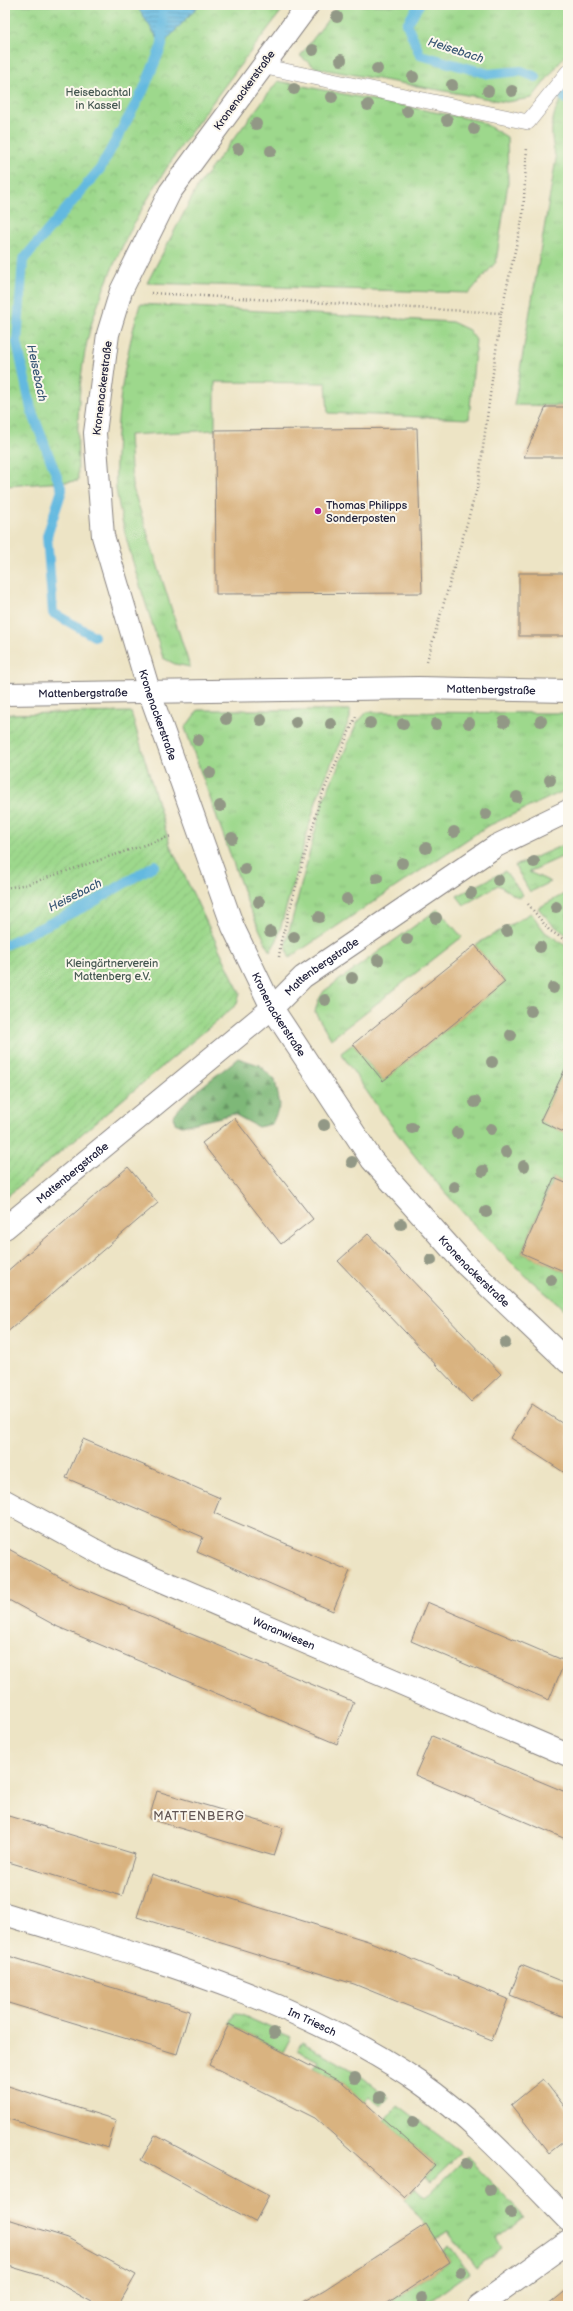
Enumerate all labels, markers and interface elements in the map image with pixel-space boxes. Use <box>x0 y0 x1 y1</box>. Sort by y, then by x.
water label: Heisebach <box>426 34 486 67</box>
street label: Kronenackerstraße <box>211 48 278 133</box>
park label: Heisebachtal in Kassel <box>65 86 131 112</box>
street label: Kronenackerstraße <box>90 340 115 436</box>
water label: Heisebach <box>23 343 50 403</box>
place label: Thomas Philipps Sonderposten <box>326 499 408 525</box>
marker: Thomas Philipps Sonderposten <box>313 506 323 516</box>
street label: Kronenackerstraße <box>136 668 179 763</box>
street label: Mattenbergstraße <box>446 683 536 697</box>
street label: Mattenbergstraße <box>38 686 128 701</box>
water label: Heisebach <box>46 875 105 915</box>
street label: Mattenbergstraße <box>282 935 362 999</box>
park label: Kleingärtnerverein Mattenberg e.V. <box>66 957 158 983</box>
street label: Kronenackerstraße <box>249 970 308 1060</box>
street label: Mattenbergstraße <box>34 1139 111 1207</box>
street label: Kronenackerstraße <box>436 1233 512 1310</box>
street label: Waranwiesen <box>251 1615 317 1653</box>
district label: MATTENBERG <box>153 1809 245 1824</box>
street label: Im Triesch <box>286 2005 338 2039</box>

